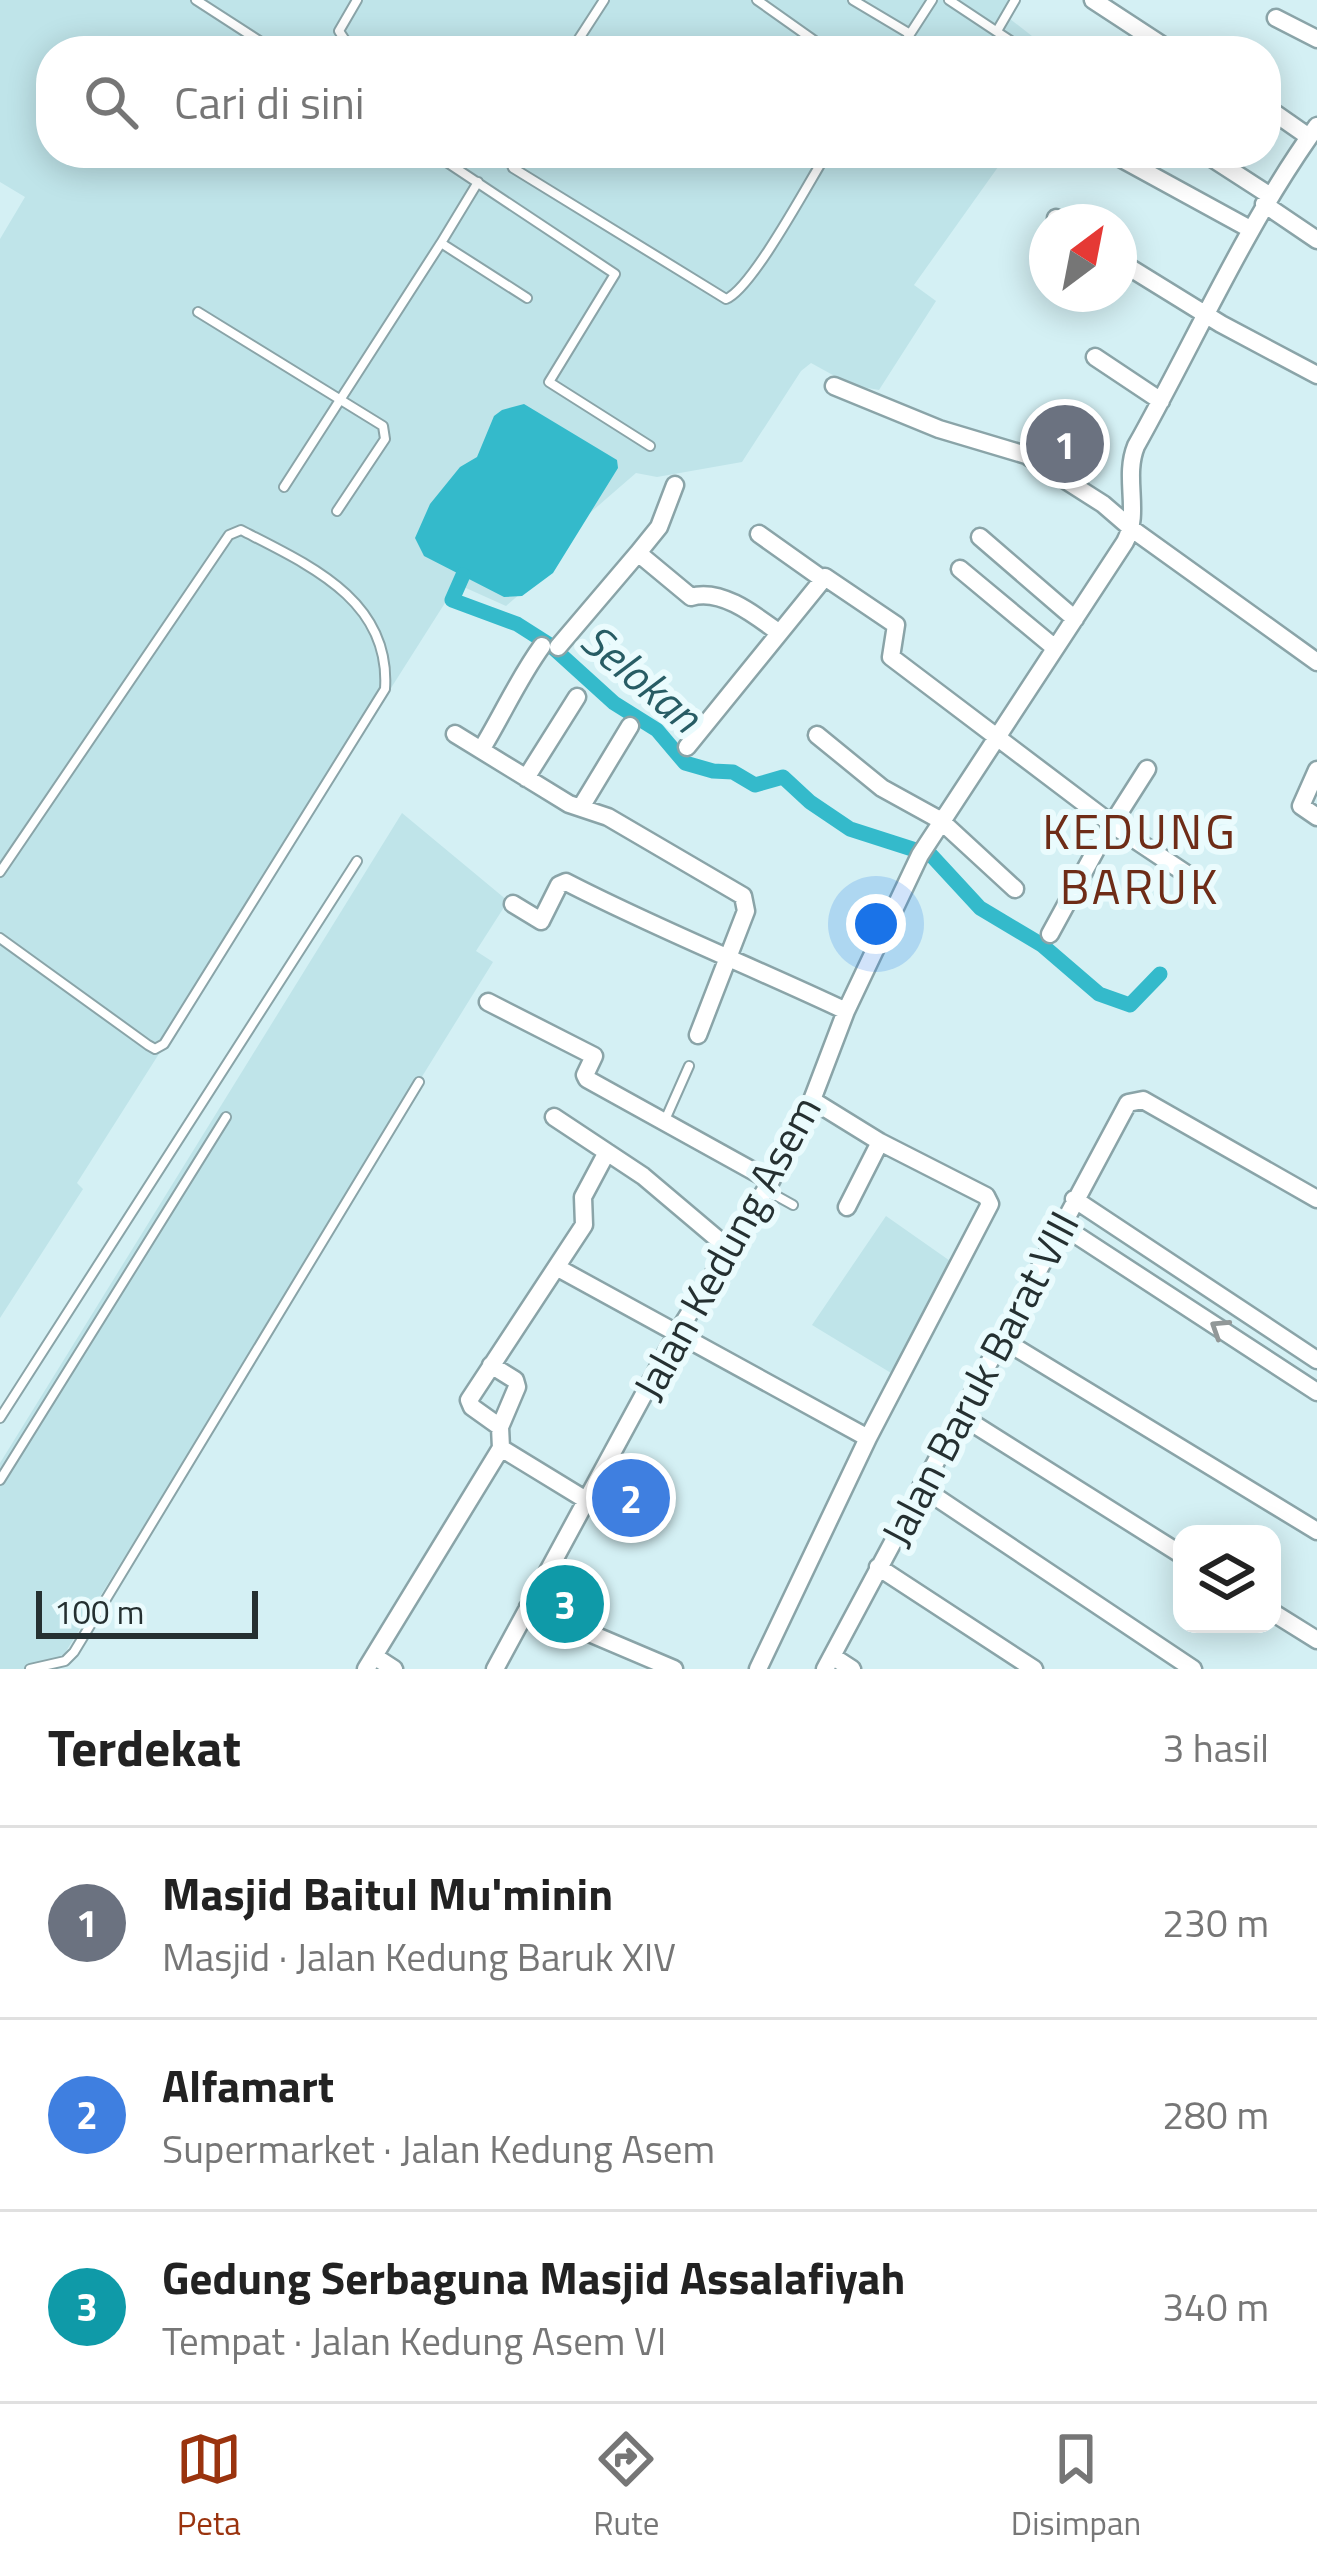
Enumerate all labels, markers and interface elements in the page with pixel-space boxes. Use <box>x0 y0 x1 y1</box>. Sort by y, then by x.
search box <box>36 36 1281 168</box>
text: Cari di sini <box>174 68 365 136</box>
icon: search <box>78 69 144 135</box>
north arrow <box>1029 204 1137 312</box>
pin: 1 <box>1026 399 1104 489</box>
water label: Selokan <box>567 606 718 749</box>
district label: KEDUNG BARUK <box>1042 795 1238 923</box>
your location <box>846 894 906 954</box>
street label: Jalan Kedung Asem <box>616 1083 836 1411</box>
street label: Jalan Baruk Barat VIII <box>864 1199 1094 1557</box>
one-way arrow <box>1210 1319 1232 1342</box>
pin: 2 <box>592 1453 670 1543</box>
map controls <box>1173 1525 1281 1633</box>
button: layers <box>1173 1525 1281 1633</box>
pin: 3 <box>526 1559 604 1649</box>
scale bar <box>36 1585 258 1638</box>
text: 100 m <box>54 1587 144 1637</box>
text: Terdekat <box>48 1708 241 1786</box>
text: 3 hasil <box>1162 1718 1269 1777</box>
text: Masjid Baitul Mu'minin <box>162 1859 613 1927</box>
text: 1 <box>76 1893 98 1952</box>
text: 230 m <box>1162 1893 1269 1952</box>
text: Masjid · Jalan Kedung Baruk XIV <box>162 1927 676 1986</box>
text: Alfamart <box>162 2051 334 2119</box>
text: 2 <box>76 2085 98 2144</box>
text: 280 m <box>1162 2085 1269 2144</box>
text: Supermarket · Jalan Kedung Asem <box>162 2119 715 2178</box>
text: Gedung Serbaguna Masjid Assalafiyah <box>162 2243 905 2311</box>
text: 3 <box>76 2277 98 2336</box>
text: 340 m <box>1162 2277 1269 2336</box>
text: Tempat · Jalan Kedung Asem VI <box>162 2311 666 2370</box>
tab: Peta <box>176 2426 242 2548</box>
tab: Rute <box>593 2426 659 2548</box>
tab: Disimpan <box>1011 2426 1141 2548</box>

